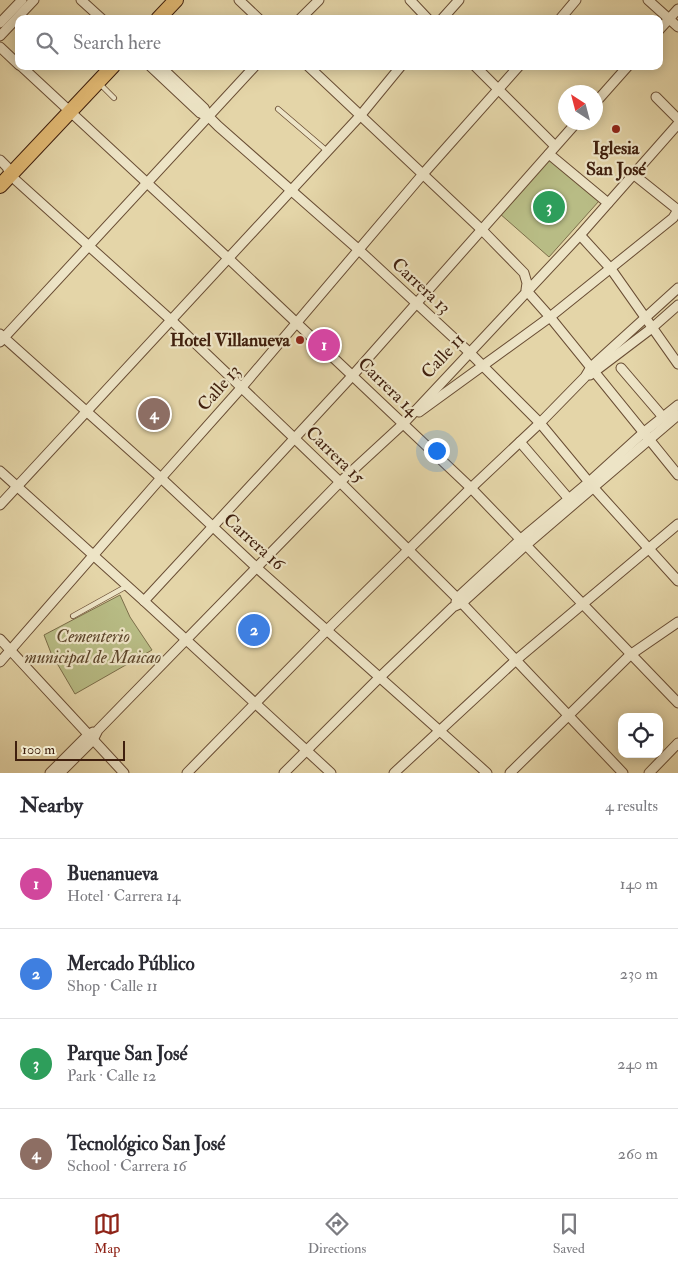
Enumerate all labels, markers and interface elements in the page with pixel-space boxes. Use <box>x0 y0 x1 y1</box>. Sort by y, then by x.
search box <box>15 15 663 70</box>
icon: search <box>33 29 61 57</box>
text: Search here <box>73 31 161 55</box>
north arrow <box>558 85 603 130</box>
marker: Iglesia San José <box>610 123 622 135</box>
place label: Iglesia San José <box>586 137 646 181</box>
pin: 3 <box>533 188 565 226</box>
street label: Carrera 13 <box>387 253 455 319</box>
pin: 1 <box>308 326 340 364</box>
street label: Calle 11 <box>416 328 470 384</box>
place label: Hotel Villanueva <box>170 329 291 352</box>
marker: Hotel Villanueva <box>294 334 306 346</box>
street label: Carrera 14 <box>353 353 424 422</box>
street label: Calle 13 <box>193 360 245 416</box>
pin: 4 <box>138 395 170 433</box>
street label: Carrera 15 <box>301 421 370 489</box>
your location <box>424 438 450 464</box>
street label: Carrera 16 <box>219 508 290 576</box>
pin: 2 <box>238 611 270 649</box>
park label: Cementerio municipal de Maicao <box>25 625 161 669</box>
map controls <box>618 713 663 758</box>
button: locate <box>618 713 663 758</box>
scale bar <box>15 738 125 761</box>
text: 100 m <box>22 741 55 758</box>
text: Nearby <box>20 792 83 819</box>
text: 4 results <box>605 796 658 816</box>
text: Buenanueva <box>67 862 158 886</box>
text: 1 <box>33 874 39 894</box>
text: 140 m <box>620 874 658 894</box>
text: Hotel · Carrera 14 <box>67 886 180 906</box>
text: Mercado Público <box>67 952 195 976</box>
text: 2 <box>32 964 40 984</box>
text: 230 m <box>620 964 658 984</box>
text: Shop · Calle 11 <box>67 976 158 996</box>
text: Parque San José <box>67 1042 187 1066</box>
text: 3 <box>33 1054 39 1074</box>
text: 240 m <box>617 1054 658 1074</box>
text: Park · Calle 12 <box>67 1066 156 1086</box>
text: Tecnológico San José <box>67 1132 225 1156</box>
text: 4 <box>32 1144 40 1164</box>
text: 260 m <box>618 1144 658 1164</box>
text: School · Carrera 16 <box>67 1156 186 1176</box>
tab: Map <box>93 1210 121 1257</box>
tab: Directions <box>308 1210 366 1257</box>
tab: Saved <box>553 1210 585 1257</box>

